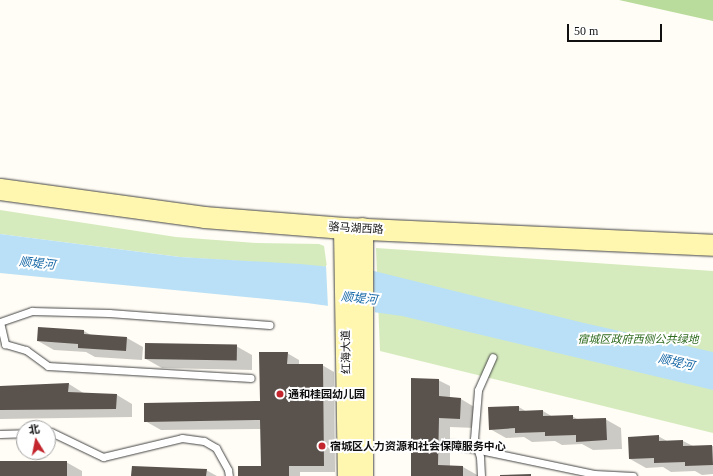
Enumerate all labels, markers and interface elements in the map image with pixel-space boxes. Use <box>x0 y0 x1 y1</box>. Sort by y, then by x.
scale bar <box>569 16 664 42</box>
text: 50 m <box>574 24 598 38</box>
street label: 骆马湖西路 <box>328 220 384 236</box>
water label: 顺堤河 <box>18 255 56 273</box>
water label: 顺堤河 <box>340 290 378 308</box>
street label: 红海大道 <box>339 330 353 374</box>
park label: 宿城区政府西侧公共绿地 <box>578 332 698 346</box>
water label: 顺堤河 <box>657 352 695 374</box>
place label: 通和桂园幼儿园 <box>288 387 365 401</box>
marker: 通和桂园幼儿园 <box>275 389 285 399</box>
north arrow <box>16 420 56 460</box>
text: 北 <box>28 422 41 436</box>
place label: 宿城区人力资源和社会保障服务中心 <box>330 439 506 453</box>
marker: 宿城区人力资源和社会保障服务中心 <box>317 441 327 451</box>

